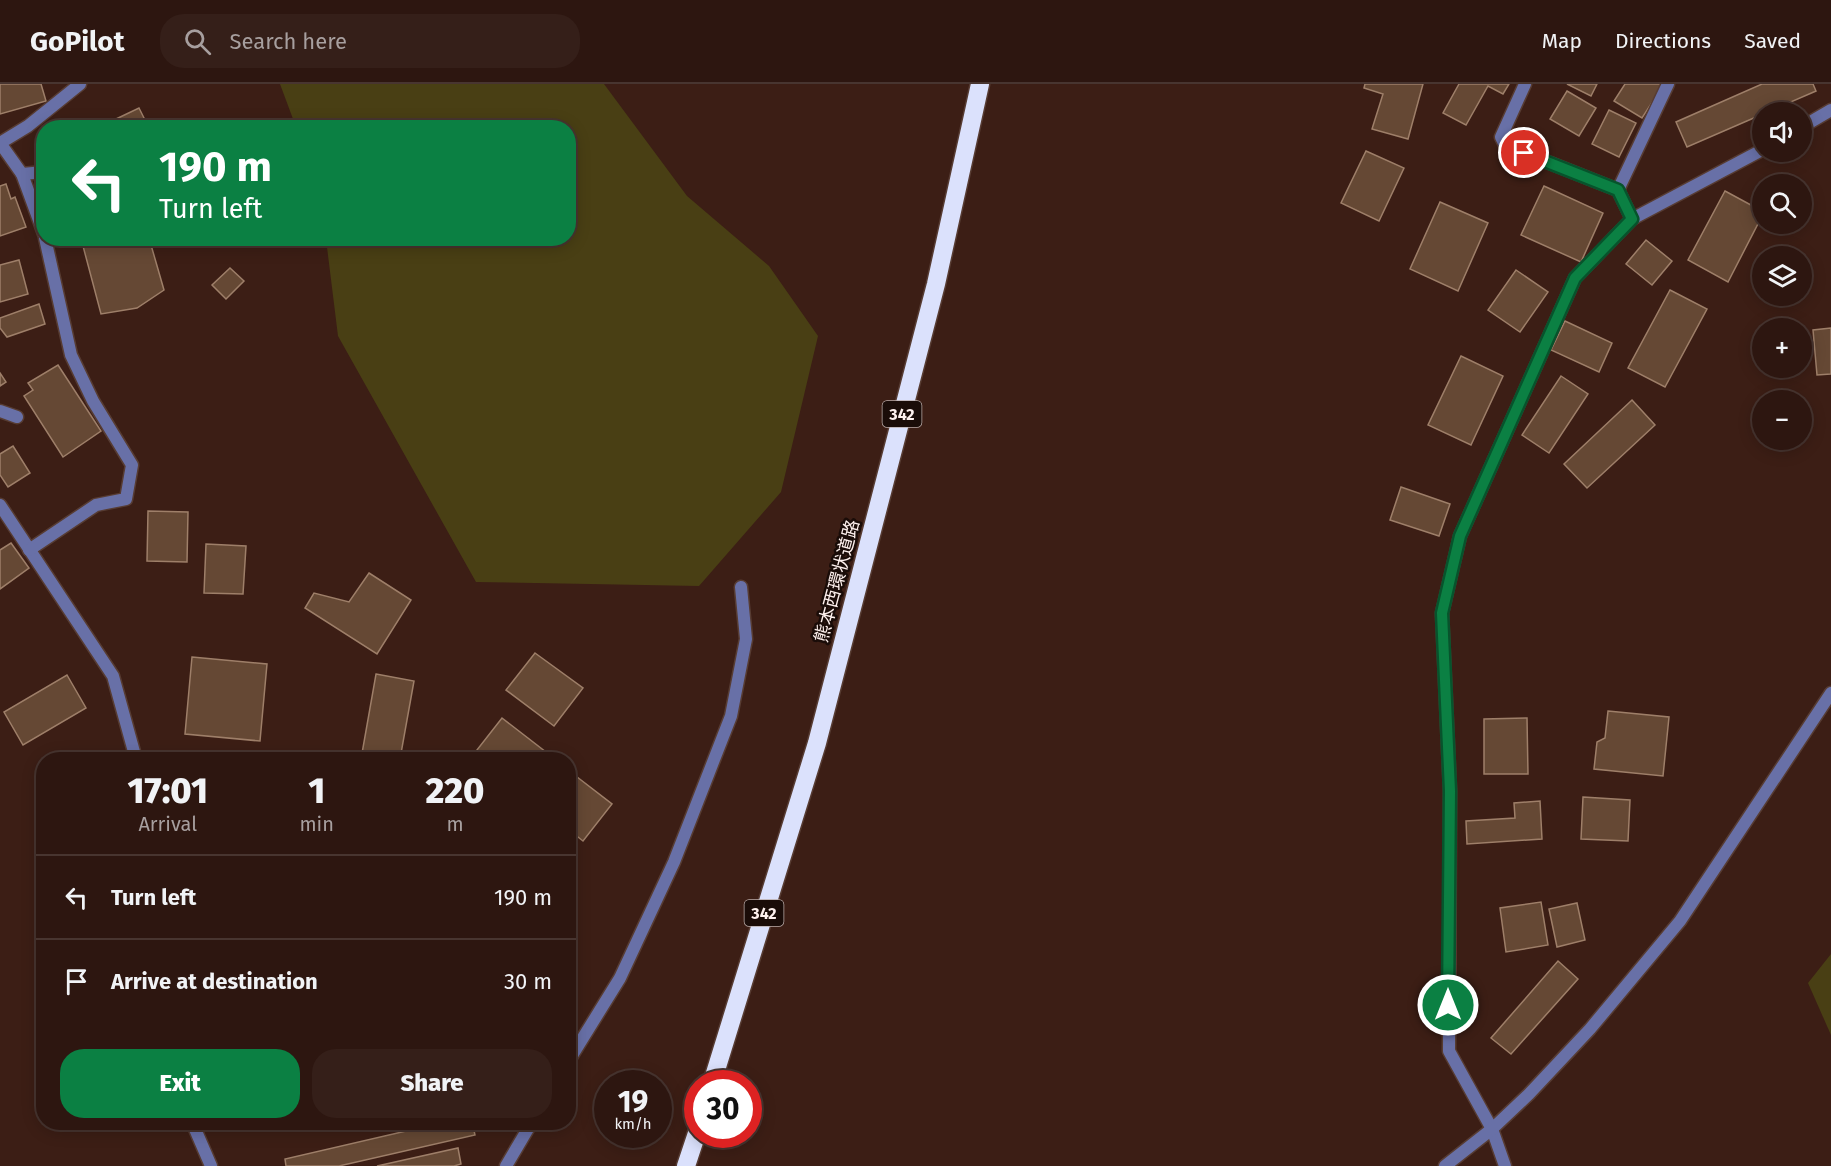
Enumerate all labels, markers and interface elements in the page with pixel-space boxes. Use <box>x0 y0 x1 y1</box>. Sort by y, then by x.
search box <box>160 14 580 68</box>
text: GoPilot <box>30 25 124 58</box>
icon: search <box>181 25 214 58</box>
text: Search here <box>229 28 347 55</box>
text: Map <box>1542 28 1582 54</box>
text: Directions <box>1615 28 1711 54</box>
text: Saved <box>1744 28 1801 54</box>
map controls <box>1752 102 1812 450</box>
button: sound <box>1752 102 1812 162</box>
pin <box>1498 127 1549 178</box>
icon: arrive <box>1507 136 1540 169</box>
text: 190 m <box>159 142 272 192</box>
icon: left <box>60 144 138 222</box>
button: search <box>1752 174 1812 234</box>
text: Turn left <box>159 193 262 225</box>
button: layers <box>1752 246 1812 306</box>
button: + <box>1752 318 1812 378</box>
button: − <box>1752 390 1812 450</box>
road number: 342 <box>882 401 922 427</box>
street label: 熊本西環状道路 <box>810 517 864 645</box>
text: 17:01 <box>128 769 208 813</box>
text: 1 <box>308 769 325 813</box>
text: 220 <box>425 769 484 813</box>
text: Arrival <box>138 812 197 836</box>
text: min <box>299 812 334 836</box>
text: m <box>446 812 464 836</box>
icon: left <box>60 881 93 914</box>
text: Turn left <box>111 884 196 911</box>
text: 190 m <box>494 884 552 911</box>
road number: 342 <box>744 900 783 926</box>
icon: arrive <box>60 965 93 998</box>
text: Arrive at destination <box>111 968 318 995</box>
text: 30 m <box>504 968 552 995</box>
position arrow <box>1416 973 1480 1037</box>
button: Exit <box>60 1049 300 1118</box>
button: Share <box>312 1049 552 1118</box>
speed limit sign: 30 <box>684 1070 762 1148</box>
text: 19 <box>618 1084 648 1120</box>
text: km/h <box>614 1115 652 1133</box>

